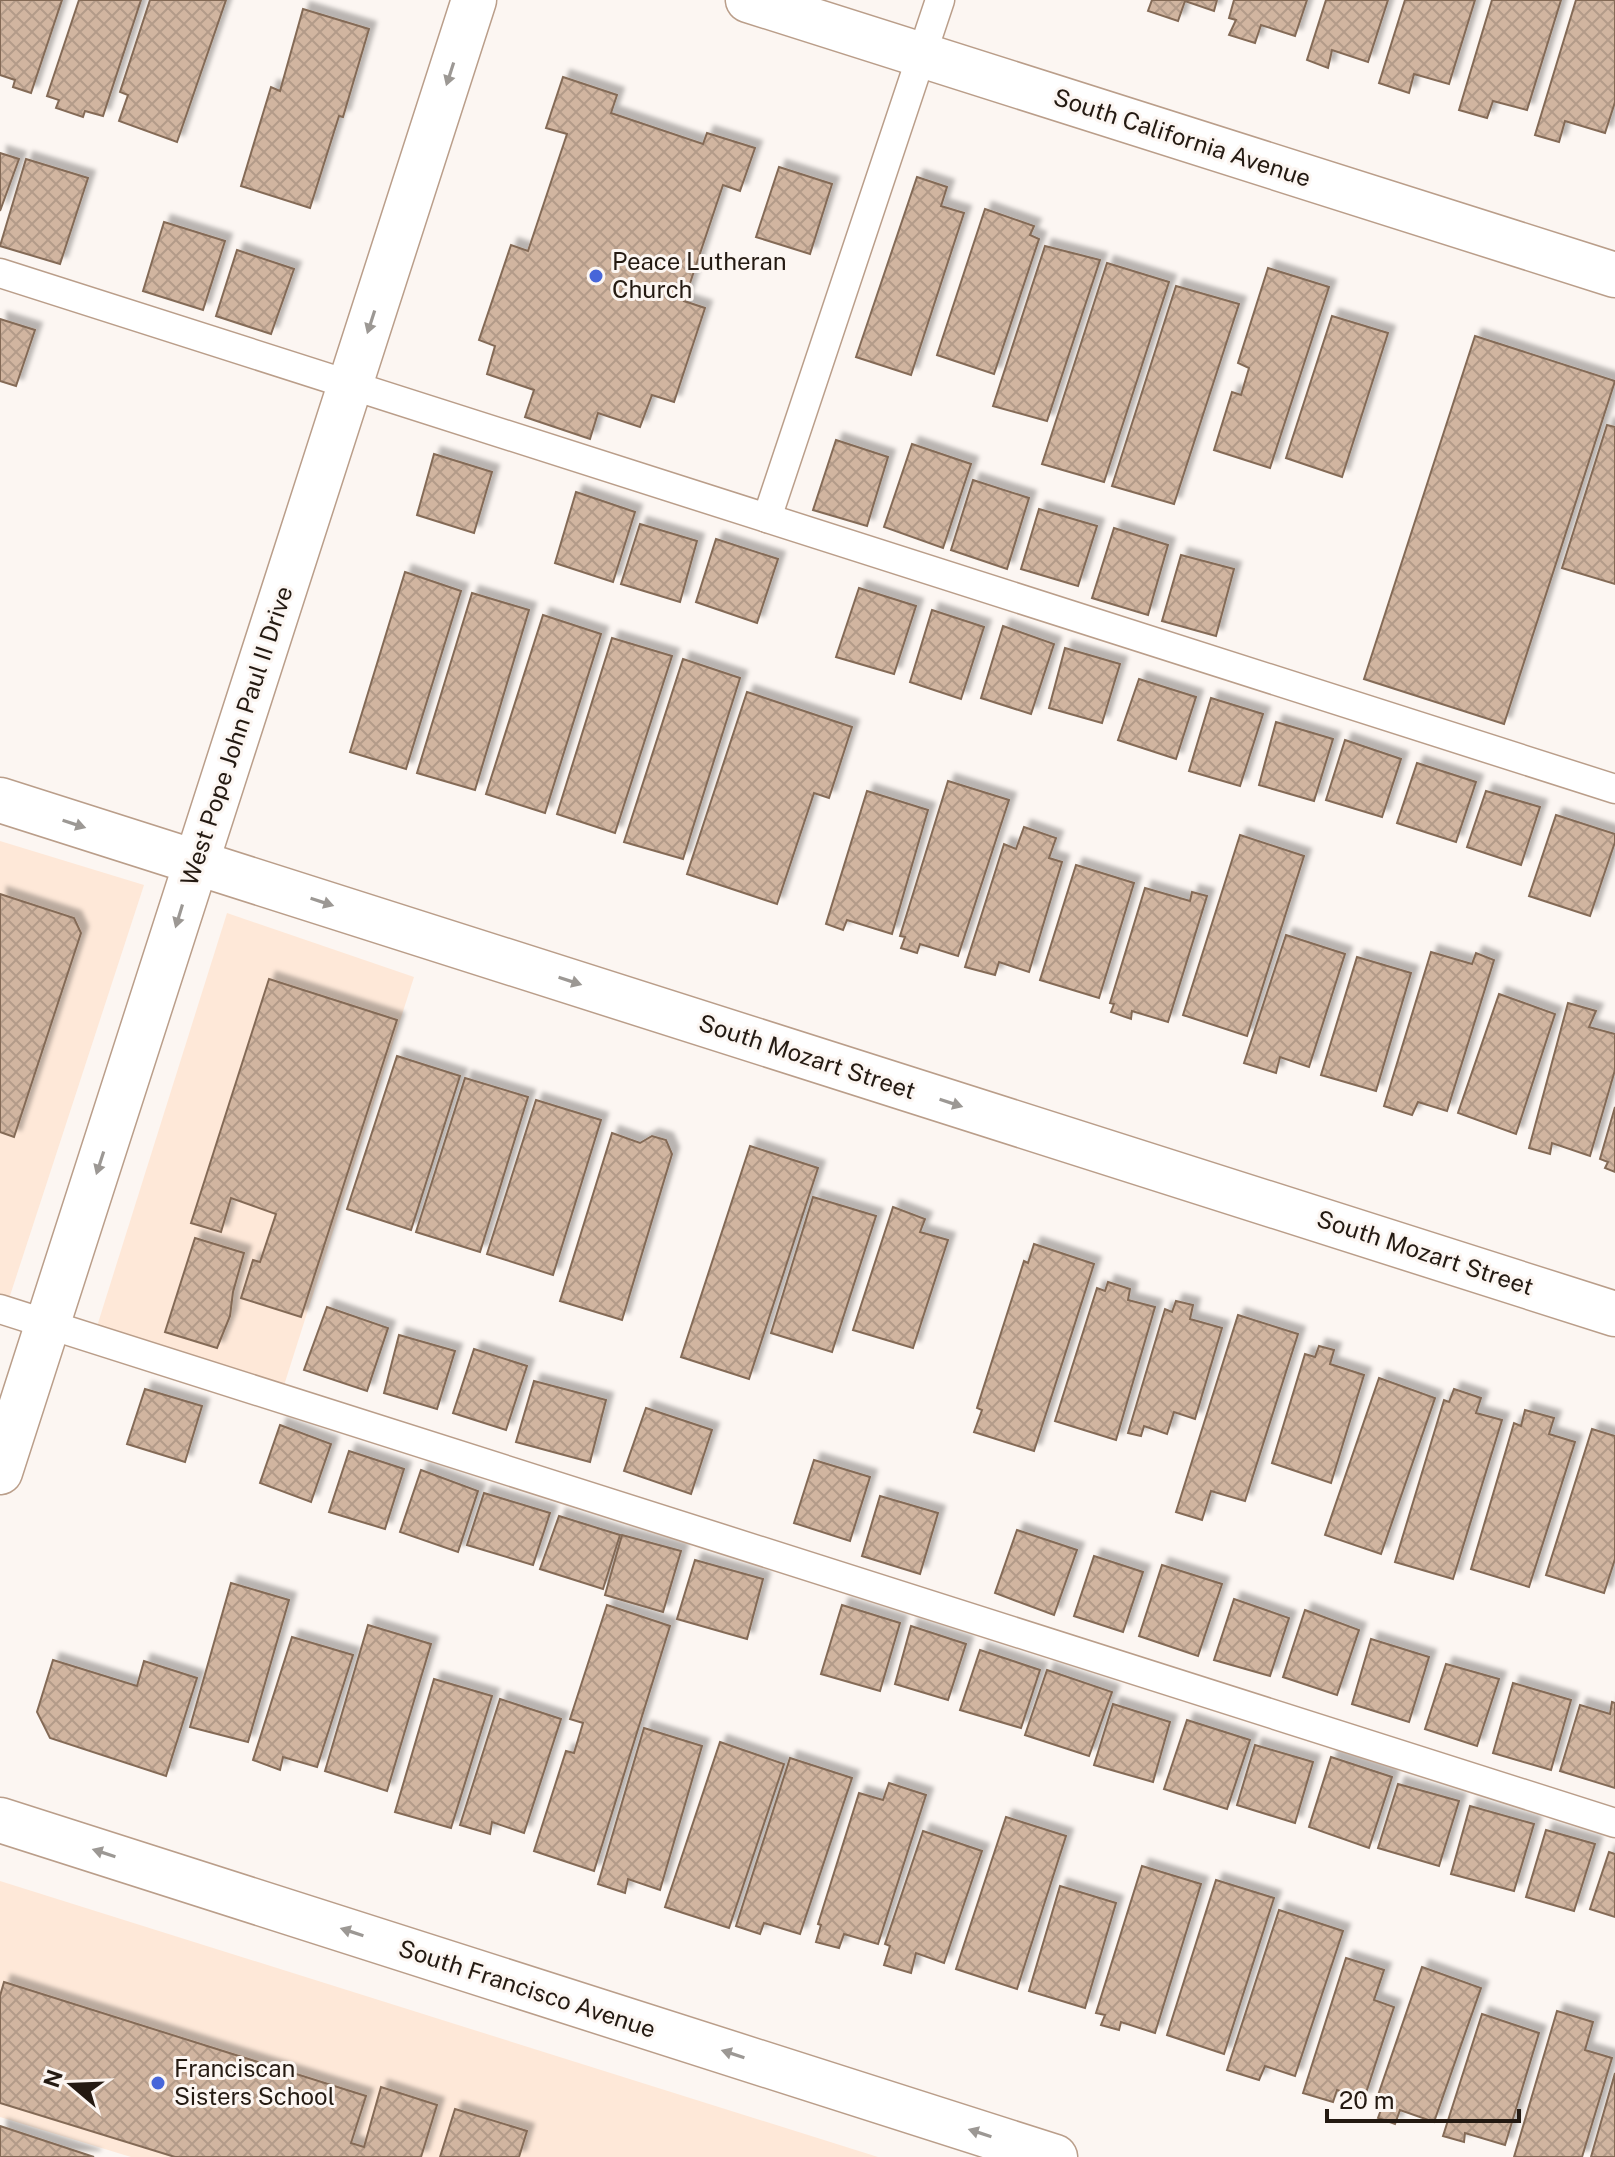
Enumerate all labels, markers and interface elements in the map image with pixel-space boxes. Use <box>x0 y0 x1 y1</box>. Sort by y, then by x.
one-way arrow <box>443 63 456 87</box>
street label: South California Avenue <box>1050 82 1315 192</box>
place label: Peace Lutheran Church <box>612 247 787 303</box>
marker: Peace Lutheran Church <box>587 267 605 285</box>
one-way arrow <box>364 310 376 334</box>
street label: West Pope John Paul II Drive <box>174 582 298 889</box>
one-way arrow <box>63 818 87 830</box>
one-way arrow <box>310 897 334 909</box>
one-way arrow <box>173 904 185 928</box>
one-way arrow <box>558 976 582 988</box>
street label: South Mozart Street <box>695 1008 919 1104</box>
one-way arrow <box>939 1097 963 1109</box>
one-way arrow <box>93 1152 105 1176</box>
street label: South Mozart Street <box>1313 1204 1537 1300</box>
one-way arrow <box>92 1847 116 1859</box>
one-way arrow <box>339 1926 363 1938</box>
street label: South Francisco Avenue <box>395 1933 659 2043</box>
north arrow <box>32 2045 112 2125</box>
one-way arrow <box>720 2047 744 2060</box>
place label: Franciscan Sisters School <box>174 2054 335 2110</box>
text: N <box>38 2066 68 2091</box>
scale bar <box>1327 2073 1519 2123</box>
marker: Franciscan Sisters School <box>149 2074 167 2092</box>
text: 20 m <box>1339 2086 1395 2114</box>
one-way arrow <box>968 2127 992 2139</box>

